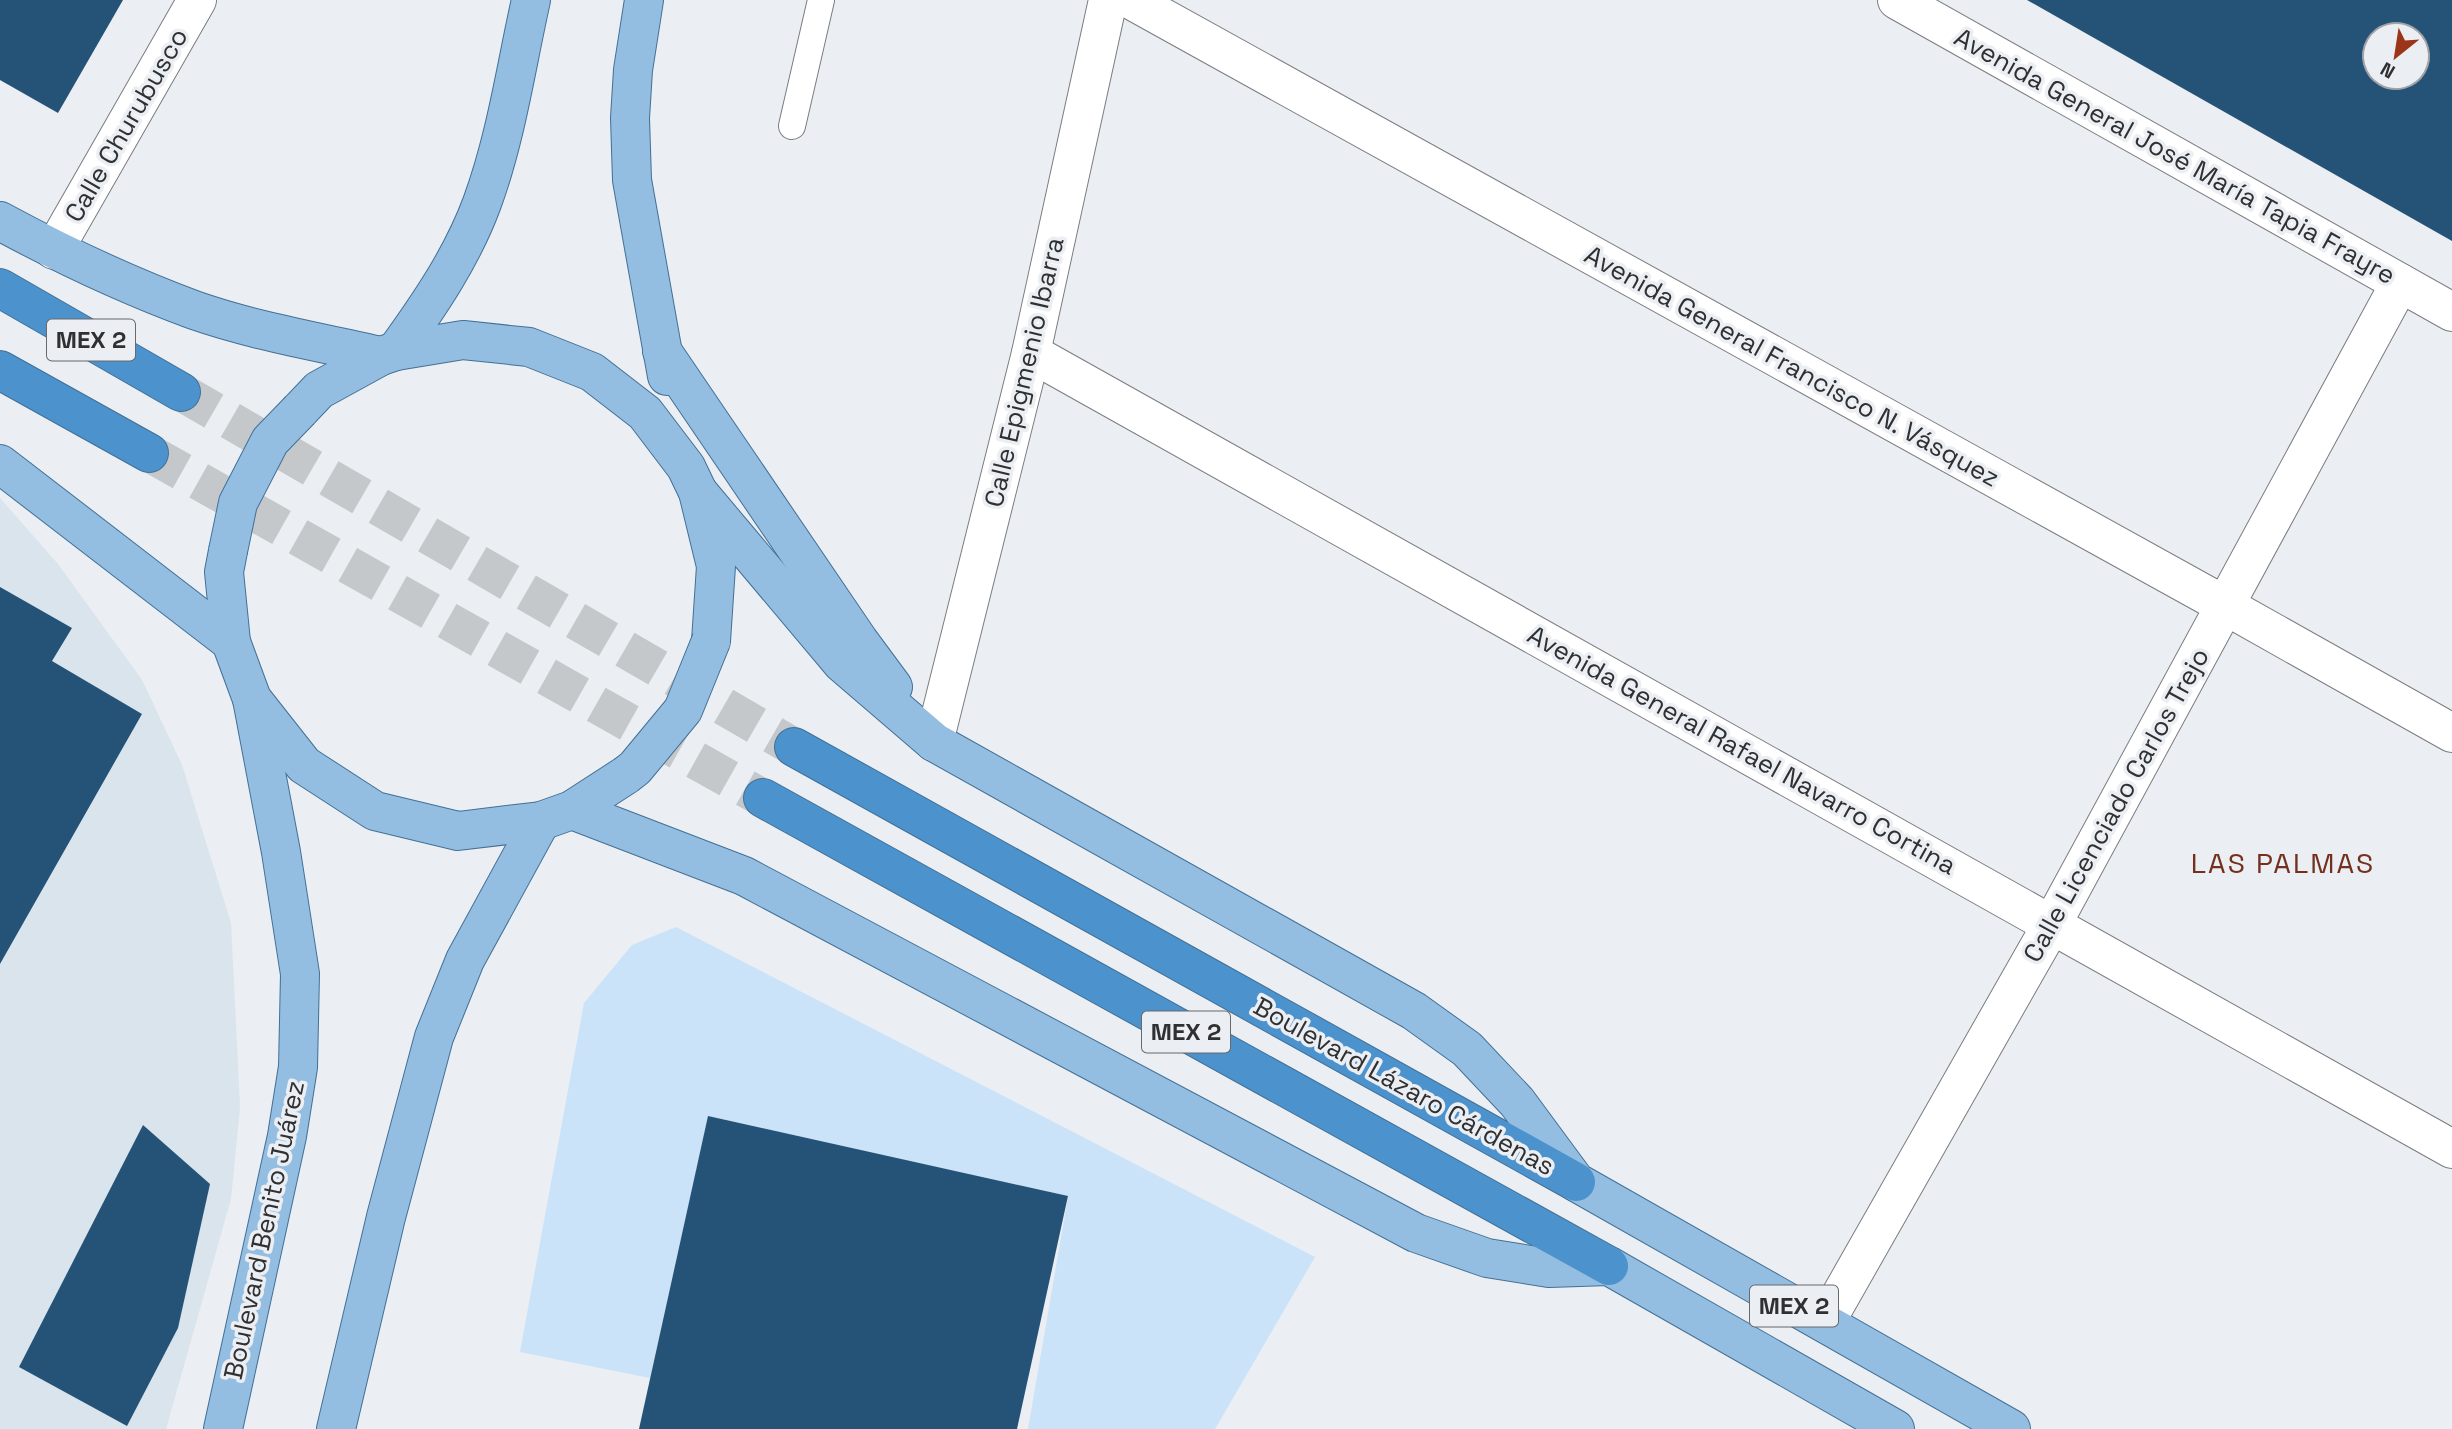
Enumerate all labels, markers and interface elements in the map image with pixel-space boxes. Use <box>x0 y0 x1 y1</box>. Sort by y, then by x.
street label: Avenida General José María Tapia Frayre <box>1948 20 2402 292</box>
north arrow <box>2361 21 2431 91</box>
street label: Calle Churubusco <box>57 22 195 228</box>
text: N <box>2376 56 2400 84</box>
street label: Calle Epigmenio Ibarra <box>976 234 1072 510</box>
street label: Avenida General Francisco N. Vásquez <box>1579 237 2005 495</box>
road number: MEX 2 <box>47 320 135 360</box>
street label: Avenida General Rafael Navarro Cortina <box>1522 617 1963 883</box>
street label: Calle Licenciado Carlos Trejo <box>2015 642 2217 968</box>
district label: LAS PALMAS <box>2191 845 2375 881</box>
street label: Boulevard Lázaro Cárdenas <box>1248 989 1560 1183</box>
road number: MEX 2 <box>1142 1012 1230 1052</box>
street label: Boulevard Benito Juárez <box>216 1078 312 1382</box>
road number: MEX 2 <box>1750 1286 1838 1326</box>

